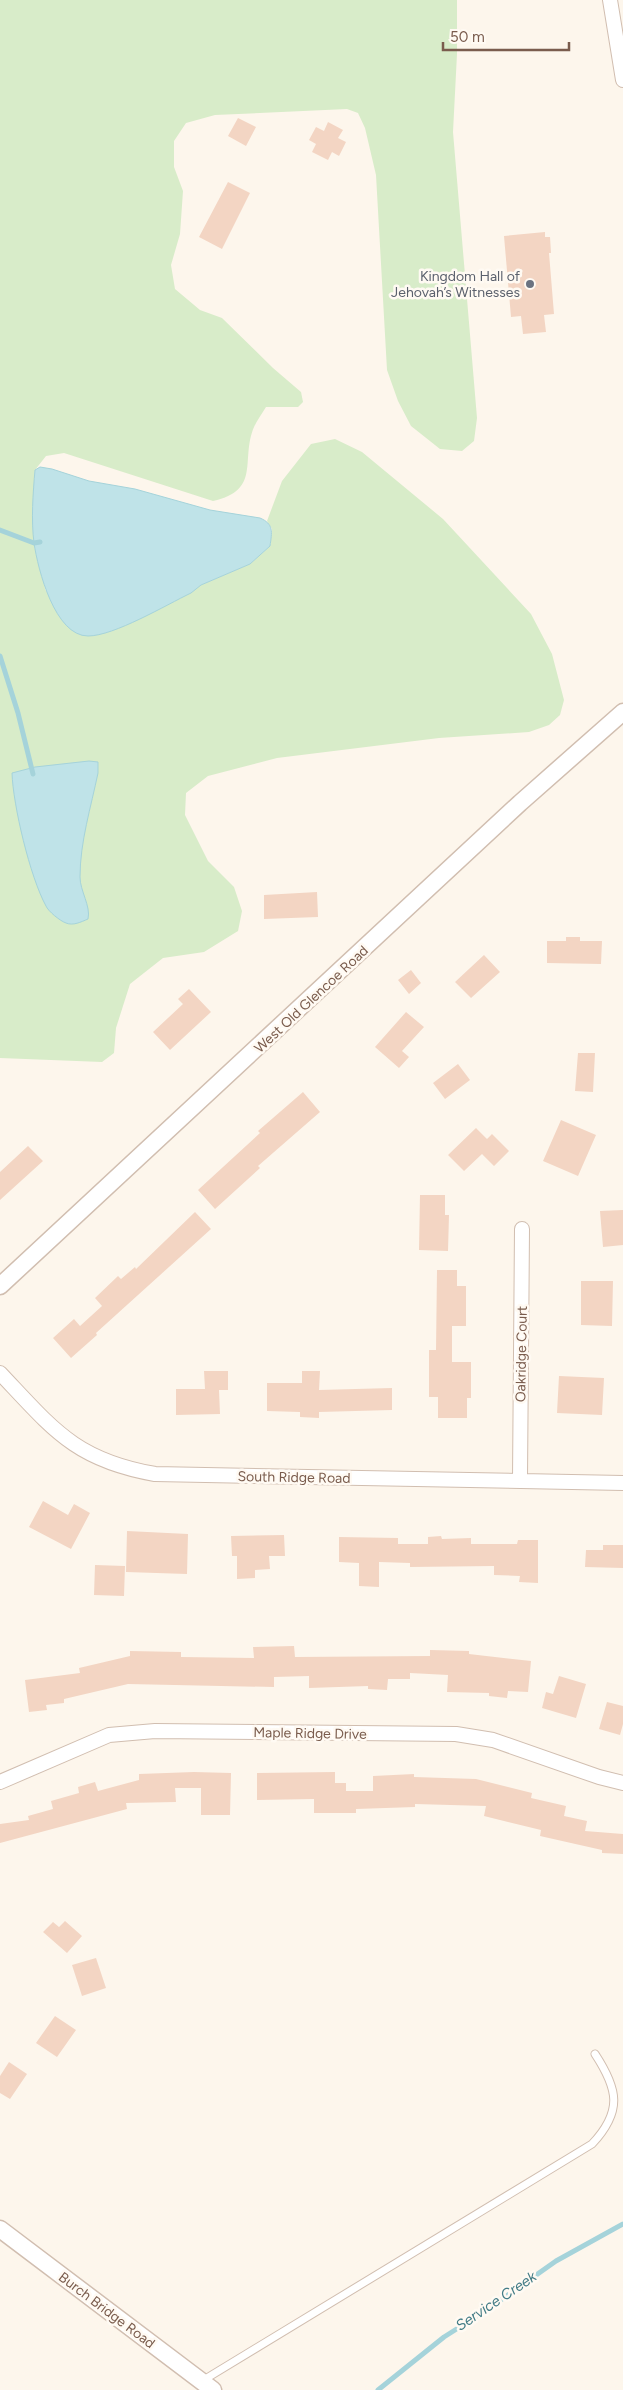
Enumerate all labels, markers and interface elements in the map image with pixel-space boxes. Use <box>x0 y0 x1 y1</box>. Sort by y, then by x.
scale bar <box>443 20 569 52</box>
text: 50 m <box>450 28 485 46</box>
place label: Kingdom Hall of Jehovah’s Witnesses <box>391 268 521 301</box>
marker: Kingdom Hall of Jehovah’s Witnesses <box>524 278 536 290</box>
street label: West Old Glencoe Road <box>251 942 372 1057</box>
street label: Oakridge Court <box>512 1306 531 1402</box>
street label: South Ridge Road <box>237 1468 351 1487</box>
street label: Maple Ridge Drive <box>253 1724 367 1743</box>
water label: Service Creek <box>452 2267 540 2335</box>
street label: Burch Bridge Road <box>55 2269 158 2352</box>

